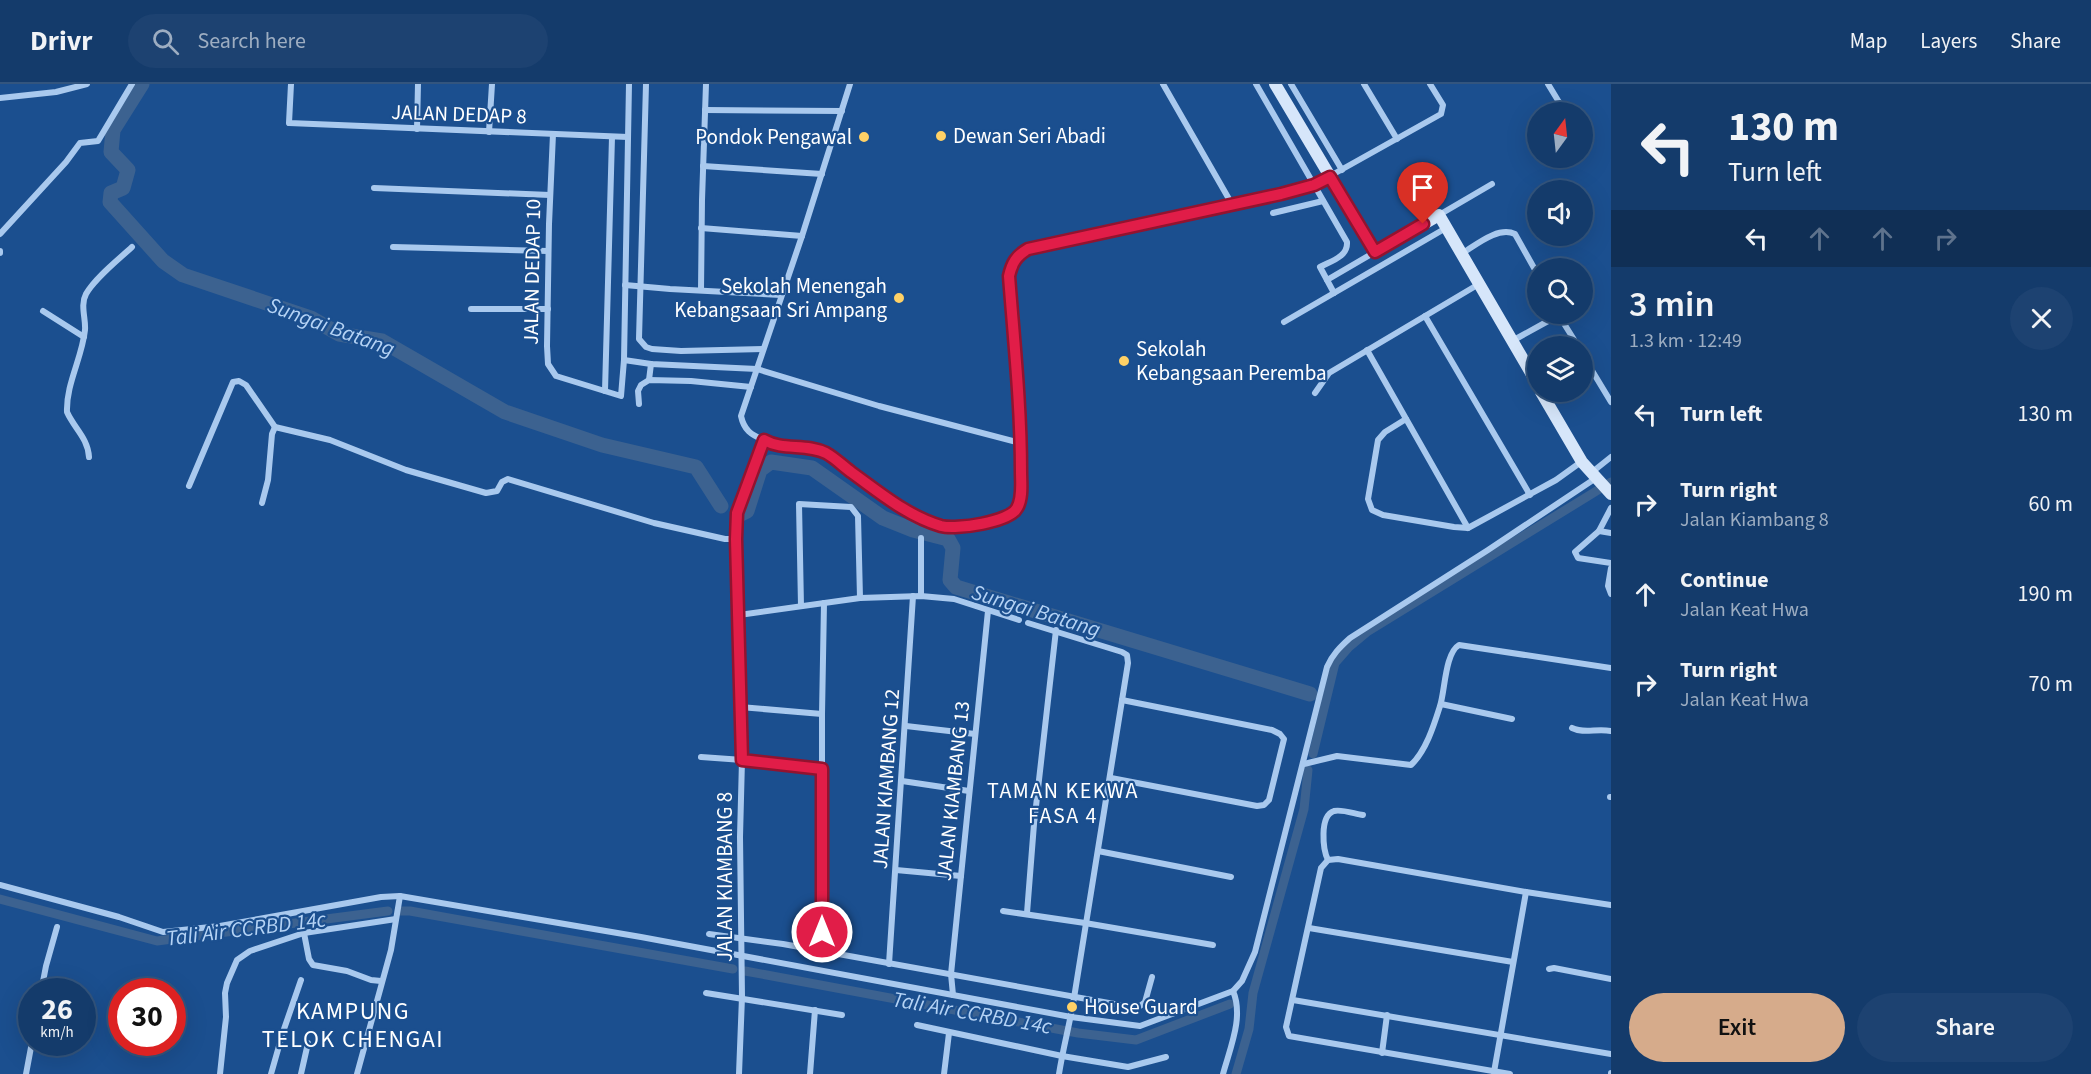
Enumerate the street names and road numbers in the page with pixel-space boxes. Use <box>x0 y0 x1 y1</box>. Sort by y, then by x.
street label: JALAN DEDAP 8 <box>391 97 527 131</box>
street label: JALAN DEDAP 10 <box>516 199 548 345</box>
street label: JALAN KIAMBANG 12 <box>865 688 907 870</box>
street label: JALAN KIAMBANG 13 <box>929 700 977 882</box>
street label: JALAN KIAMBANG 8 <box>710 792 740 962</box>

